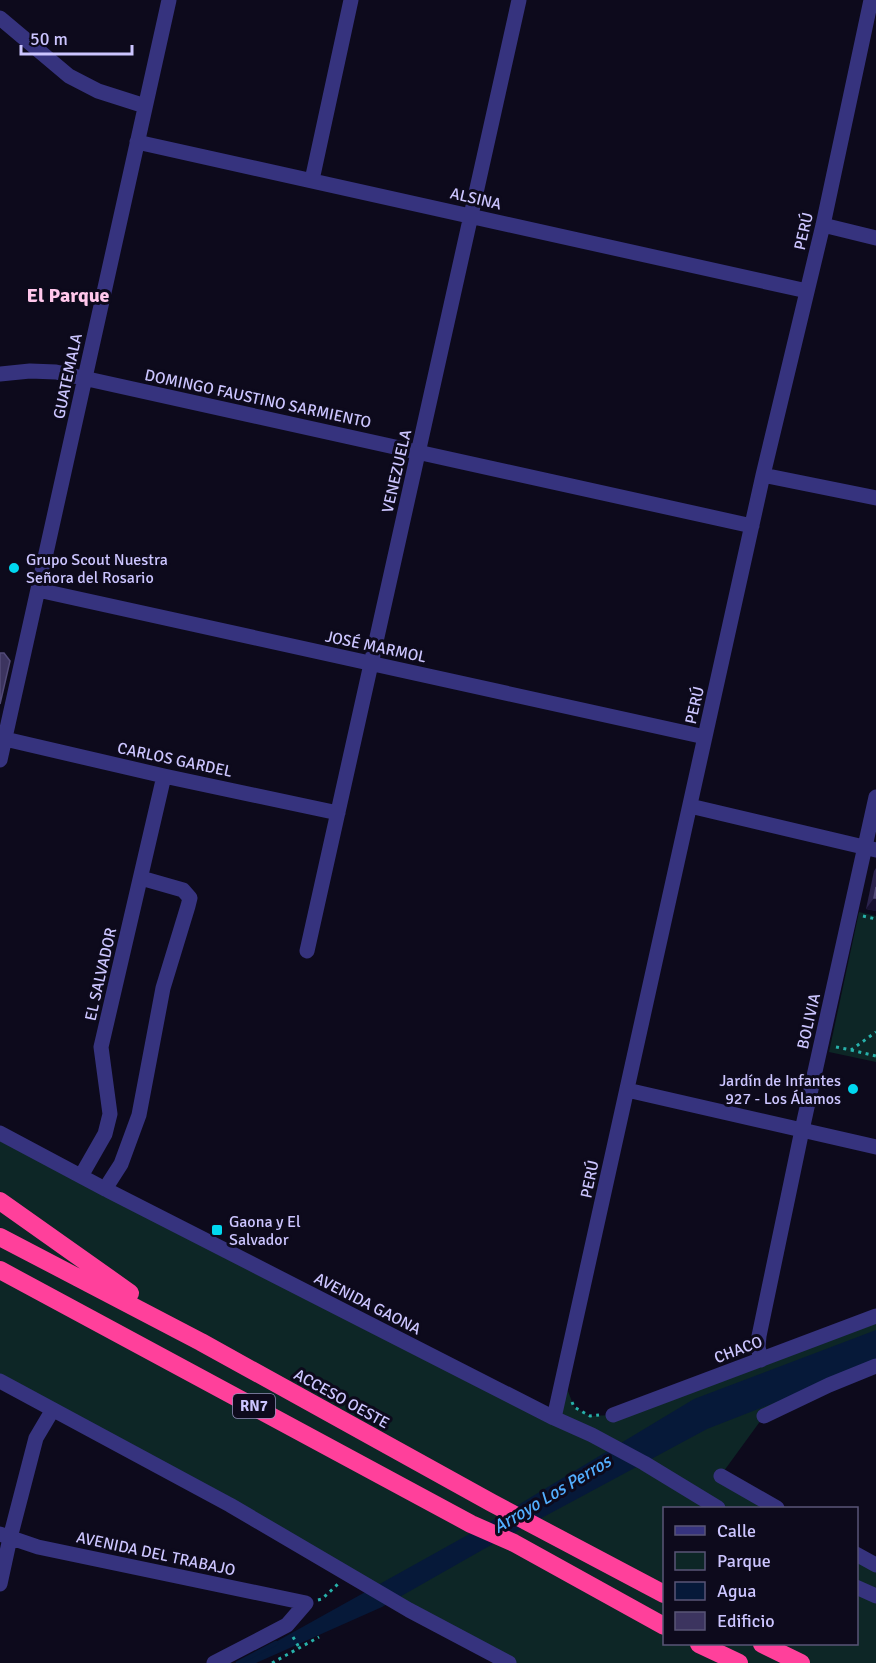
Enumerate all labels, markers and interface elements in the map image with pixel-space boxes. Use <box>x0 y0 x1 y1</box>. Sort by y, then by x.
scale bar <box>21 18 132 56</box>
text: 50 m <box>30 28 68 50</box>
street label: ALSINA <box>448 183 504 215</box>
street label: PERÚ <box>790 210 818 252</box>
district label: El Parque <box>26 283 110 308</box>
street label: GUATEMALA <box>49 331 87 421</box>
street label: DOMINGO FAUSTINO SARMIENTO <box>143 365 373 433</box>
street label: VENEZUELA <box>378 427 416 515</box>
place label: Grupo Scout Nuestra Señora del Rosario <box>26 550 168 588</box>
marker: Grupo Scout Nuestra Señora del Rosario <box>7 561 21 575</box>
street label: JOSÉ MARMOL <box>323 626 428 667</box>
street label: PERÚ <box>681 684 709 726</box>
street label: CARLOS GARDEL <box>115 738 234 782</box>
street label: EL SALVADOR <box>81 925 121 1023</box>
street label: BOLIVIA <box>793 991 825 1051</box>
place label: Jardín de Infantes 927 - Los Álamos <box>719 1071 841 1109</box>
marker: Jardín de Infantes 927 - Los Álamos <box>846 1082 860 1096</box>
street label: PERÚ <box>576 1158 604 1200</box>
place label: Gaona y El Salvador <box>229 1212 301 1250</box>
marker: Gaona y El Salvador <box>210 1223 224 1237</box>
street label: AVENIDA GAONA <box>311 1268 425 1340</box>
street label: CHACO <box>711 1332 765 1368</box>
street label: ACCESO OESTE <box>290 1365 393 1433</box>
road number: RN7 <box>233 1394 275 1418</box>
water label: Arroyo Los Perros <box>489 1449 617 1538</box>
legend <box>663 1507 858 1645</box>
text: Calle <box>717 1520 756 1542</box>
street label: AVENIDA DEL TRABAJO <box>74 1527 237 1581</box>
text: Parque <box>717 1550 771 1572</box>
text: Agua <box>717 1580 756 1602</box>
text: Edificio <box>717 1610 775 1632</box>

